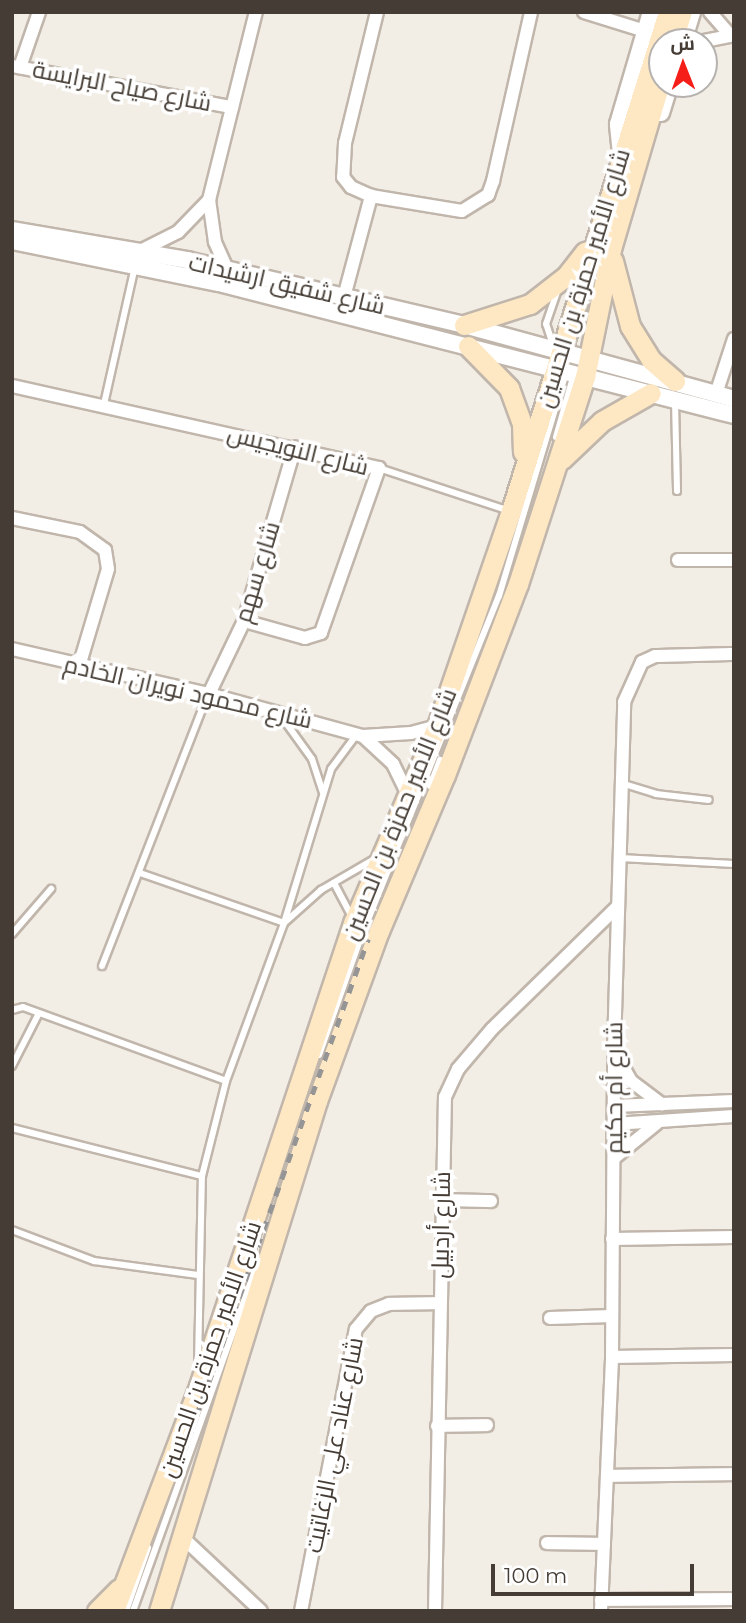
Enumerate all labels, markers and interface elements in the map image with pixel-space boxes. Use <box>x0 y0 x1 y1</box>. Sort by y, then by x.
north arrow <box>648 28 718 98</box>
text: ش <box>670 32 695 55</box>
street label: شارع صياح البرايسة <box>30 55 214 117</box>
street label: شارع الأمير حمزة بن الحسين <box>530 145 636 411</box>
street label: شارع شفيق ارشيدات <box>186 247 388 321</box>
street label: شارع النويجيس <box>224 419 372 481</box>
street label: شارع سهم <box>228 518 286 626</box>
street label: شارع محمود نويران الخادم <box>61 649 315 735</box>
street label: شارع الأمير حمزة بن الحسين <box>335 684 463 944</box>
street label: شارع أم حكيم <box>600 1022 628 1154</box>
street label: شارع أردبيل <box>426 1171 456 1279</box>
street label: شارع الأمير حمزة بن الحسين <box>153 1217 267 1481</box>
street label: شارع عناد علي الزغاتيت <box>299 1335 369 1555</box>
scale bar <box>494 1550 697 1594</box>
text: 100 m <box>504 1563 567 1588</box>

